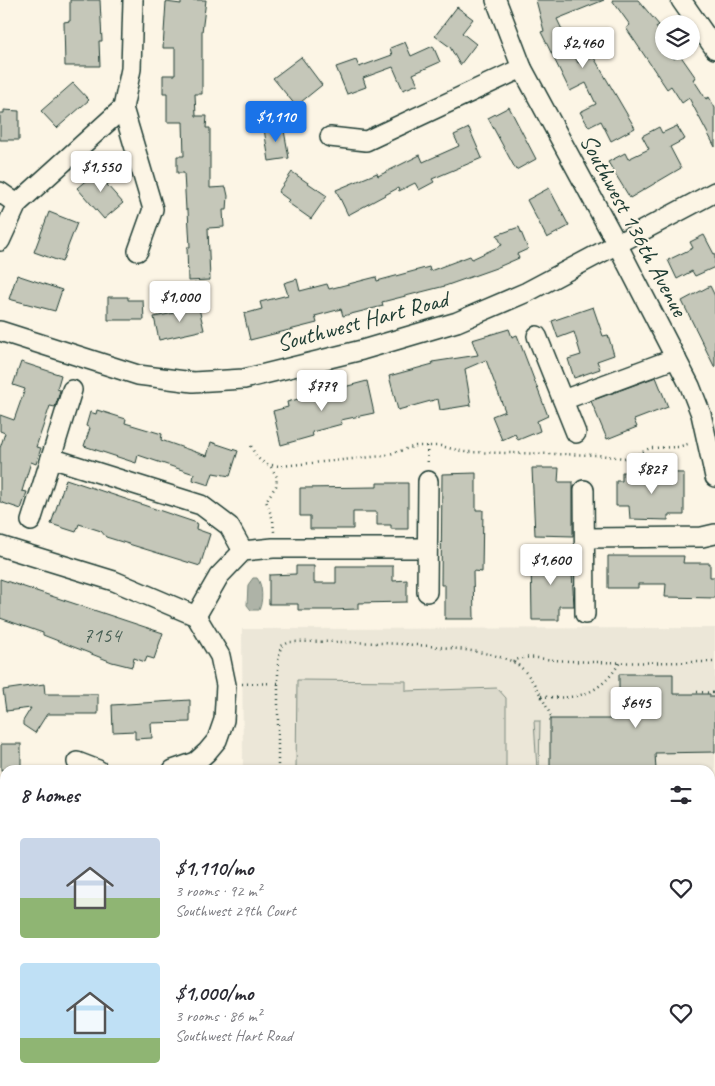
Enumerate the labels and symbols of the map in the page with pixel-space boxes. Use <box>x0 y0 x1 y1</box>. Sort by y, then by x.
pin: $2,460 <box>542 27 624 69</box>
pin: $1,110 <box>235 100 317 143</box>
street label: Southwest 136th Avenue <box>573 129 696 323</box>
pin: $1,550 <box>60 150 142 193</box>
pin: $1,000 <box>139 280 221 323</box>
street label: Southwest Hart Road <box>273 283 454 358</box>
pin: $779 <box>292 370 352 412</box>
pin: $827 <box>622 452 682 495</box>
pin: $1,600 <box>510 544 592 586</box>
house number: 7154 <box>83 622 123 648</box>
pin: $645 <box>606 686 666 729</box>

